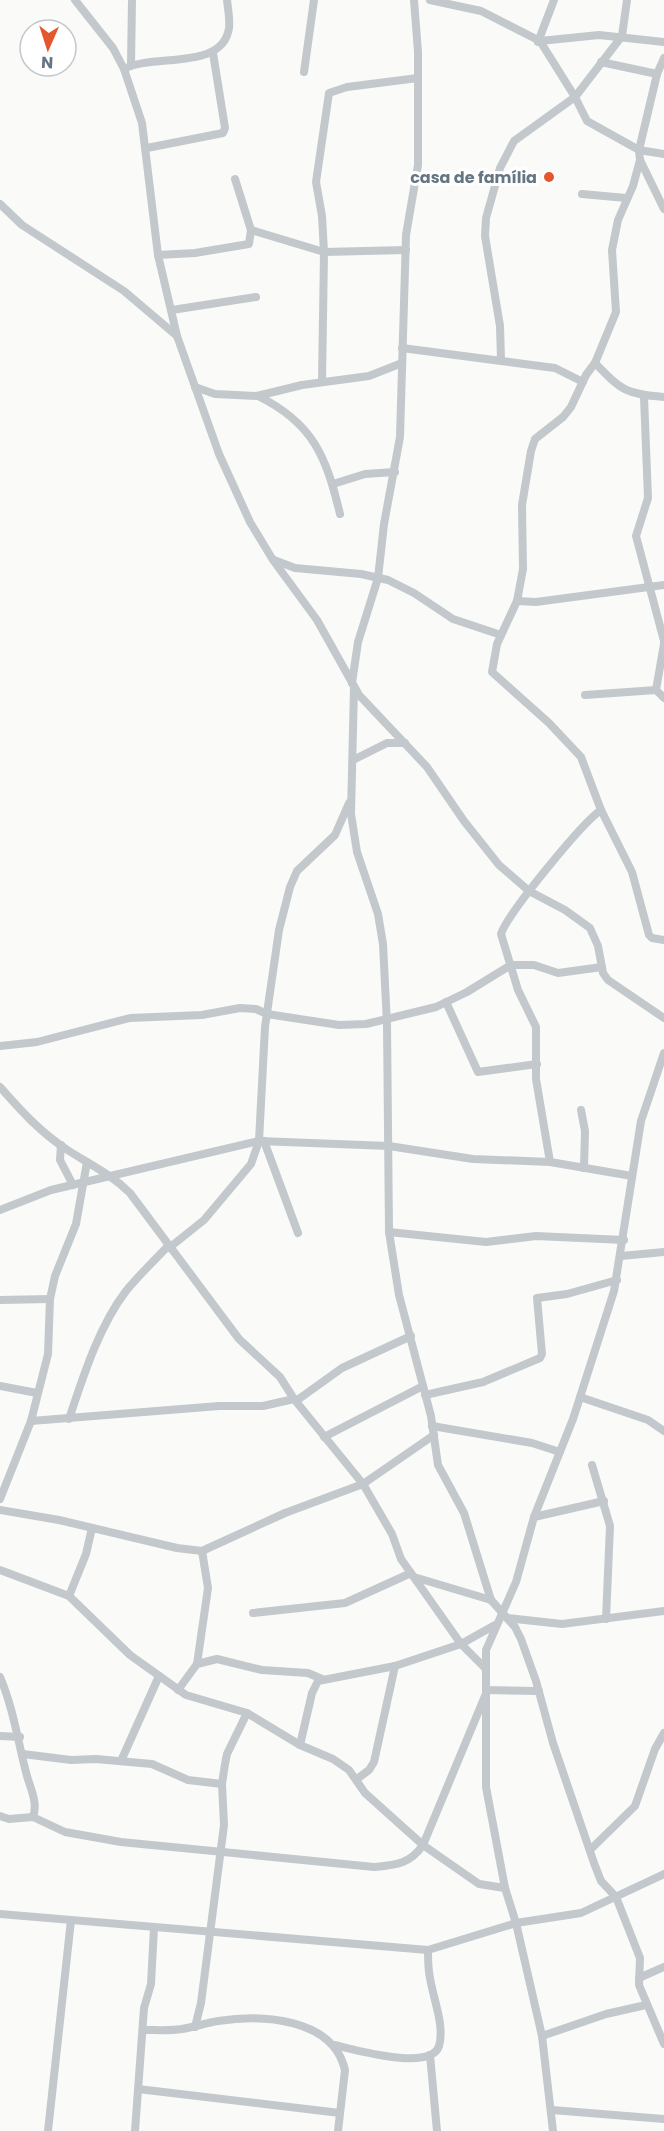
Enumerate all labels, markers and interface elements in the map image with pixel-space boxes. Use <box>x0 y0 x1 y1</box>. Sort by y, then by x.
north arrow <box>18 18 78 78</box>
text: N <box>41 51 54 74</box>
place label: casa de família <box>410 166 537 189</box>
marker: casa de família <box>542 170 556 184</box>

